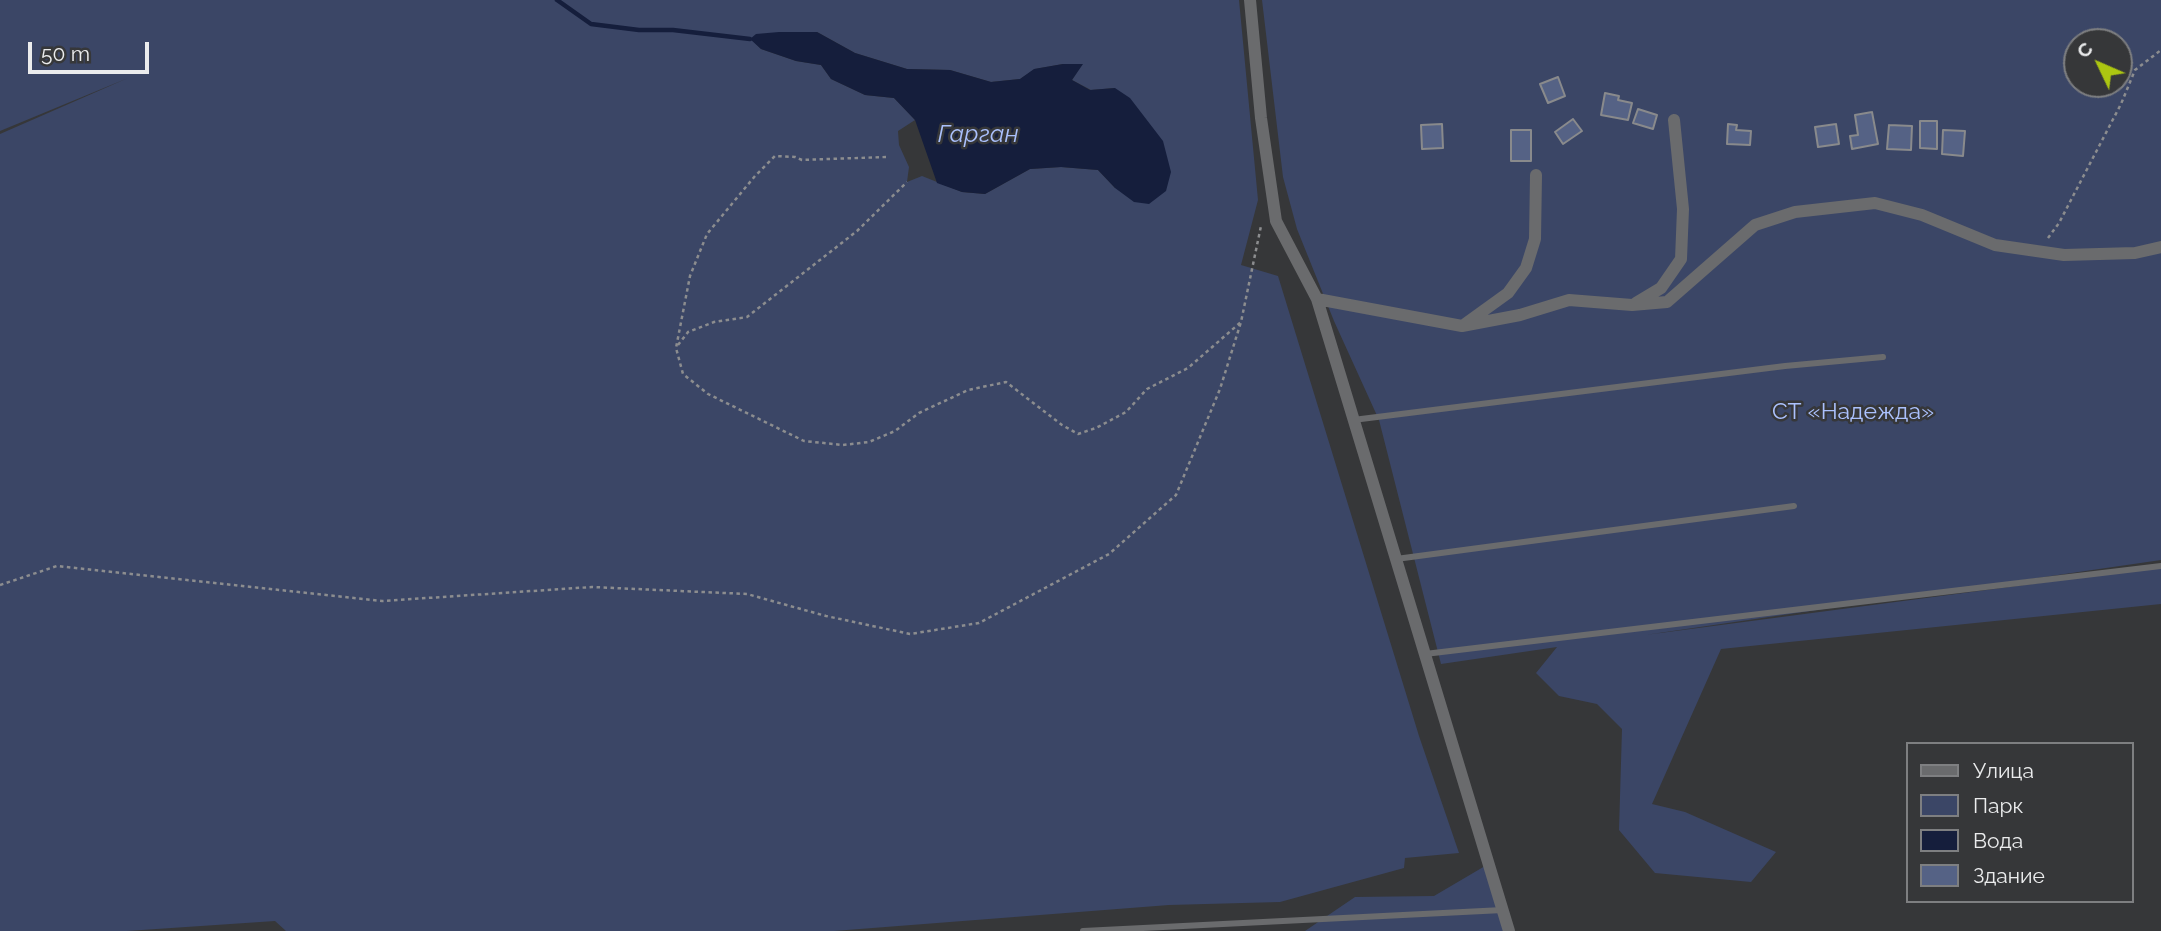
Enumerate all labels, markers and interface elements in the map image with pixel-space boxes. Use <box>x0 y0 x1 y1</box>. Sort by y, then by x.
scale bar <box>32 28 152 72</box>
north arrow <box>2063 28 2133 98</box>
text: С <box>2072 37 2097 62</box>
text: 50 m <box>41 41 90 66</box>
water label: Гарган <box>938 121 1018 149</box>
park label: СТ «Надежда» <box>1772 398 1934 426</box>
legend <box>1906 742 2133 903</box>
text: Улица <box>1973 758 2034 783</box>
text: Парк <box>1973 793 2023 818</box>
text: Вода <box>1973 828 2023 853</box>
text: Здание <box>1973 863 2045 888</box>

